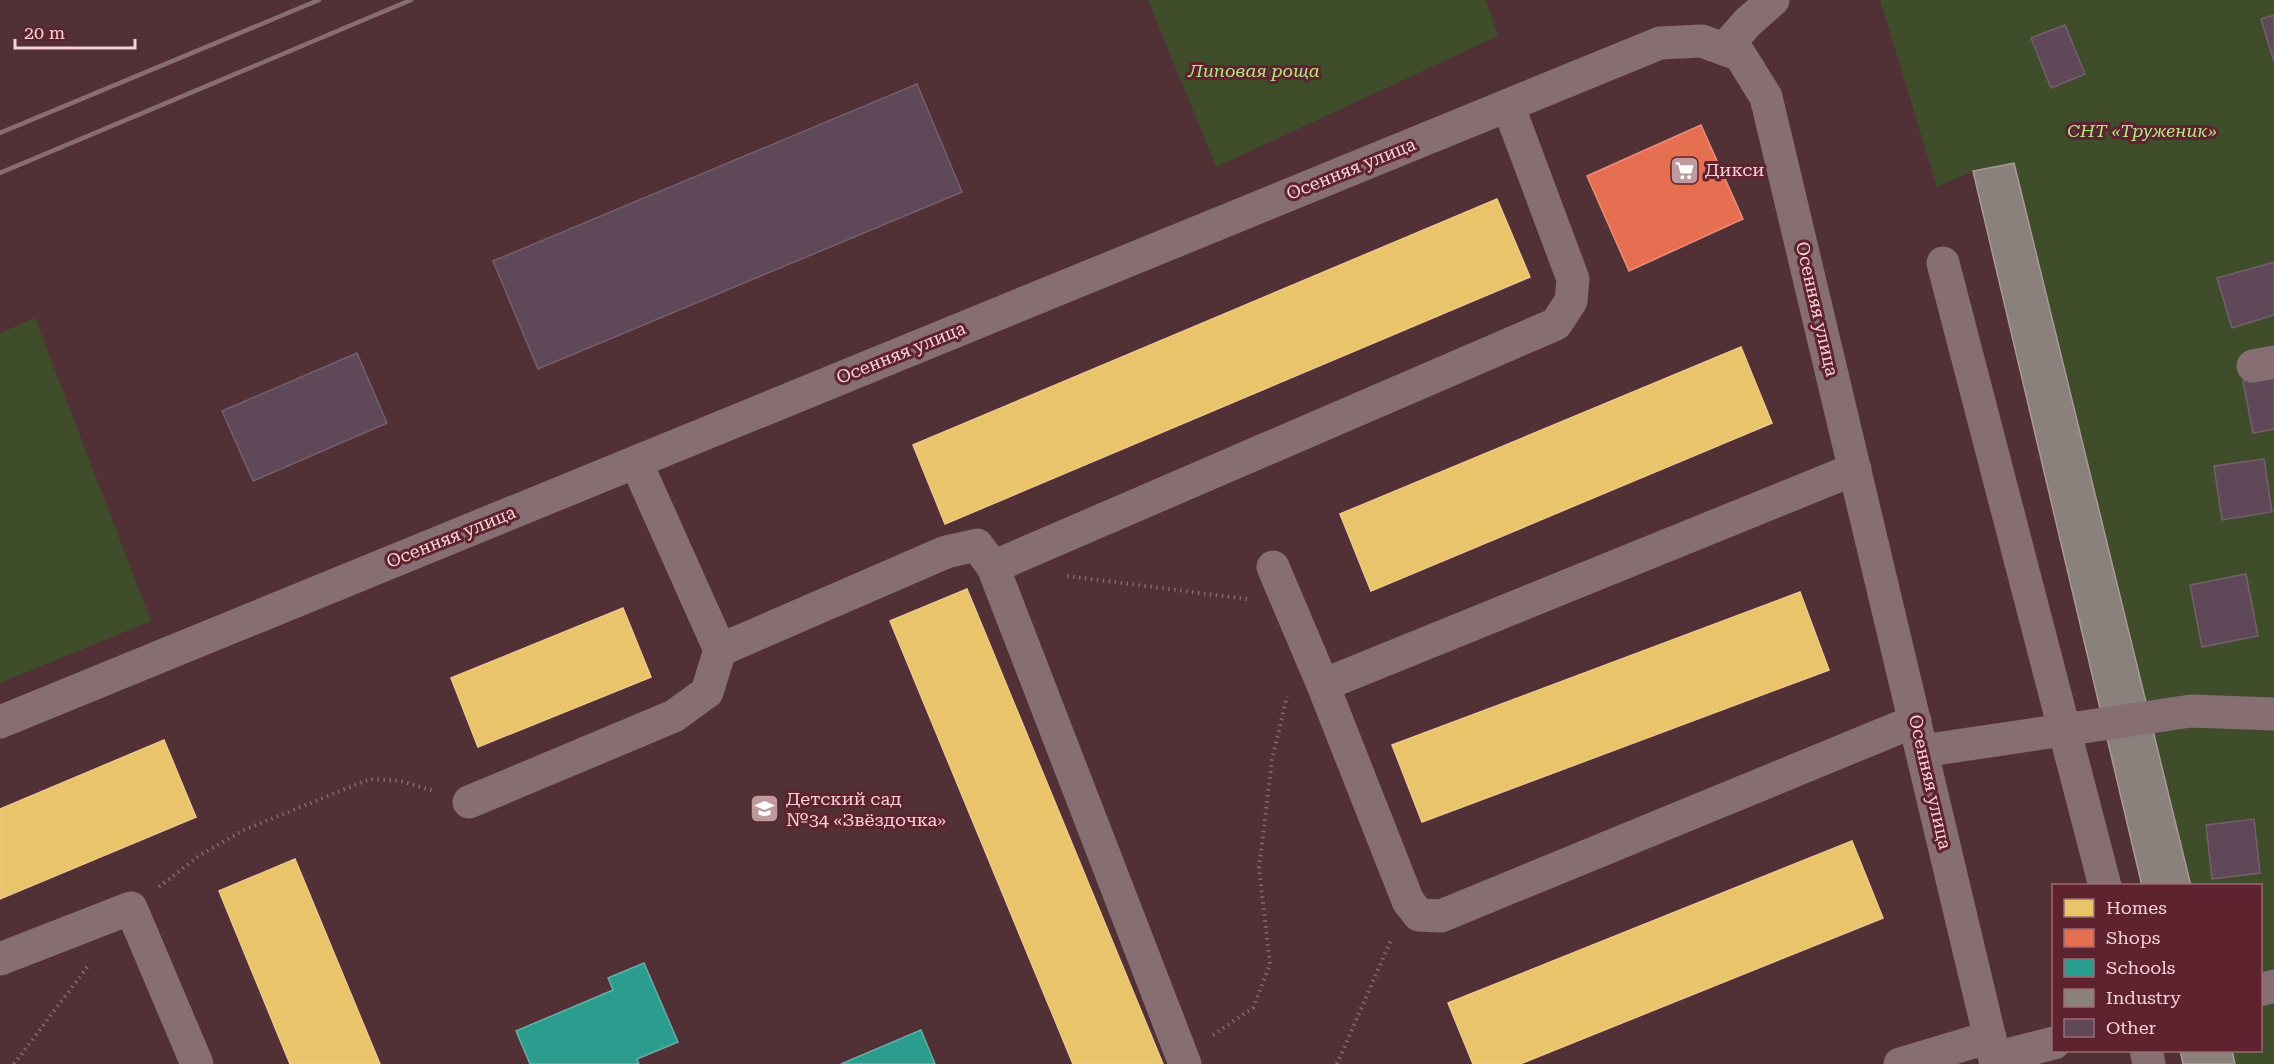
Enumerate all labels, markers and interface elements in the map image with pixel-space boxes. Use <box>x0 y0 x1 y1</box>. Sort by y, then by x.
scale bar <box>15 12 135 50</box>
text: 20 m <box>24 22 65 43</box>
park label: Липовая роща <box>1187 60 1320 81</box>
park label: СНТ «Труженик» <box>2067 120 2217 141</box>
street label: Осенняя улица <box>1283 133 1419 204</box>
supermarket icon: Дикси <box>1668 154 1700 186</box>
place label: Дикси <box>1705 159 1764 180</box>
street label: Осенняя улица <box>1792 239 1843 379</box>
street label: Осенняя улица <box>833 317 969 388</box>
street label: Осенняя улица <box>383 501 519 572</box>
street label: Осенняя улица <box>1905 712 1956 852</box>
place label: Детский сад №34 «Звёздочка» <box>786 788 946 830</box>
school or university icon: Детский сад №34 «Звёздочка» <box>749 793 781 825</box>
legend <box>2052 884 2262 1052</box>
text: Homes <box>2106 897 2167 918</box>
text: Shops <box>2106 927 2160 948</box>
text: Schools <box>2106 957 2175 978</box>
text: Industry <box>2106 987 2181 1008</box>
text: Other <box>2106 1017 2156 1038</box>

